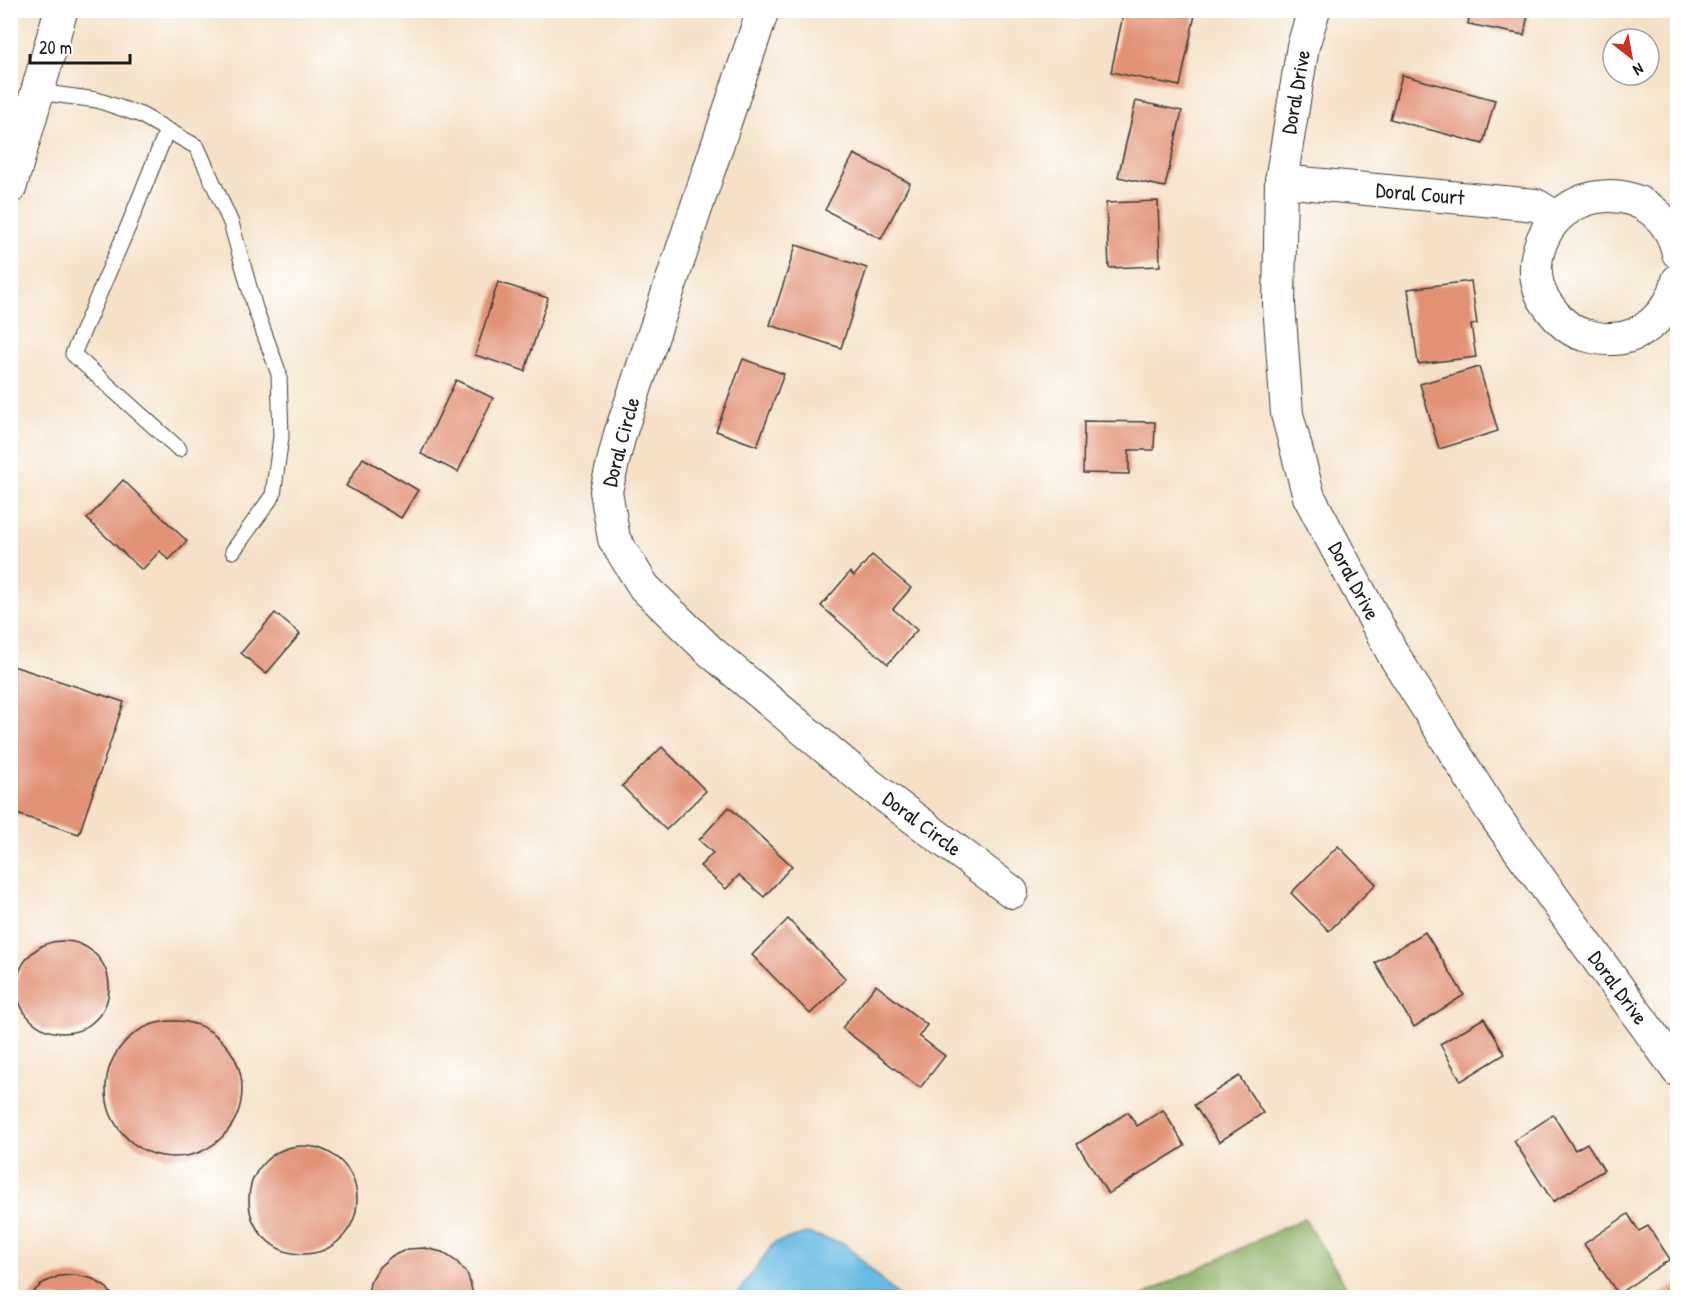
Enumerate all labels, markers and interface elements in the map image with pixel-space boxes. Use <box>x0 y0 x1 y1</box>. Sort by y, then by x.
scale bar <box>30 27 130 65</box>
north arrow <box>1601 27 1661 87</box>
text: 20 m <box>39 35 72 60</box>
street label: Doral Drive <box>1274 48 1317 136</box>
text: N <box>1629 58 1648 82</box>
street label: Doral Court <box>1375 175 1466 212</box>
street label: Doral Circle <box>595 394 646 490</box>
street label: Doral Drive <box>1322 537 1387 625</box>
street label: Doral Circle <box>877 784 968 863</box>
street label: Doral Drive <box>1582 945 1655 1030</box>

